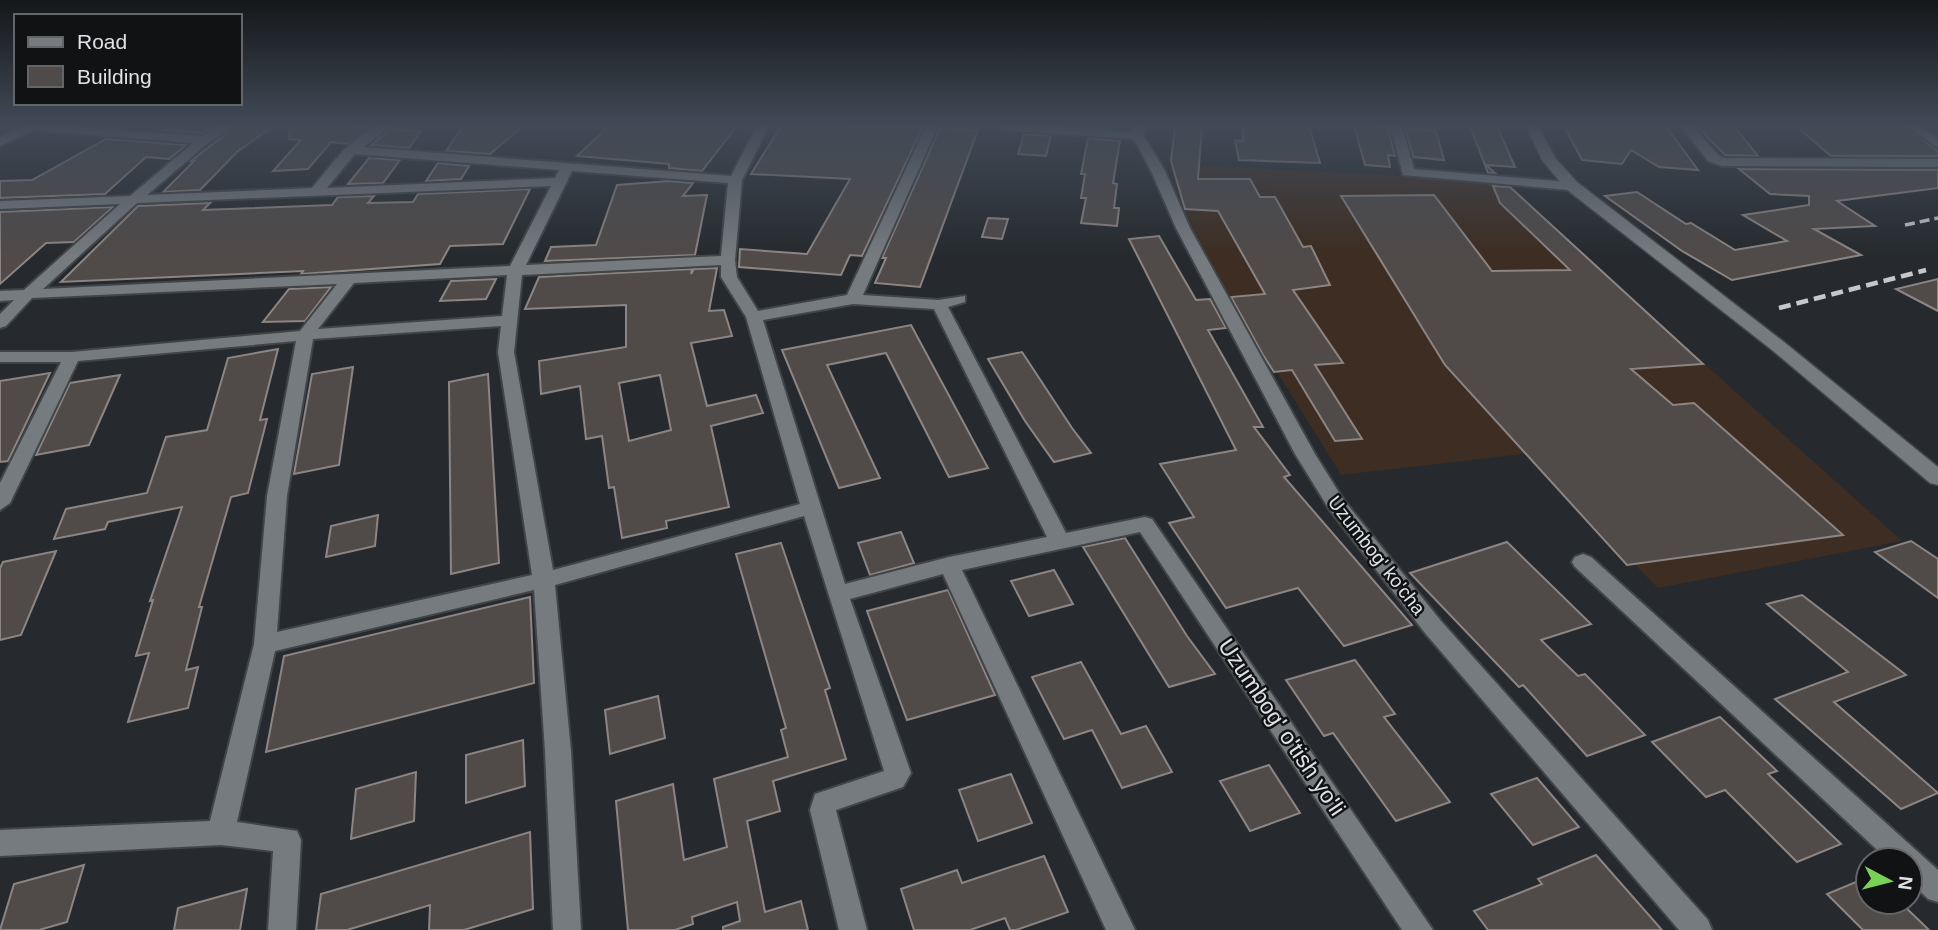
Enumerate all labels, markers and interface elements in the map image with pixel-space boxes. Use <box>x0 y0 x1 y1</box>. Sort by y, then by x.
legend <box>14 14 242 105</box>
text: Road <box>77 30 127 53</box>
text: Building <box>77 65 152 88</box>
street label: Uzumbog' ko'cha <box>1324 492 1430 619</box>
street label: Uzumbog' o'tish yo'li <box>1213 634 1351 820</box>
north arrow <box>1854 846 1924 916</box>
text: N <box>1894 875 1917 891</box>

